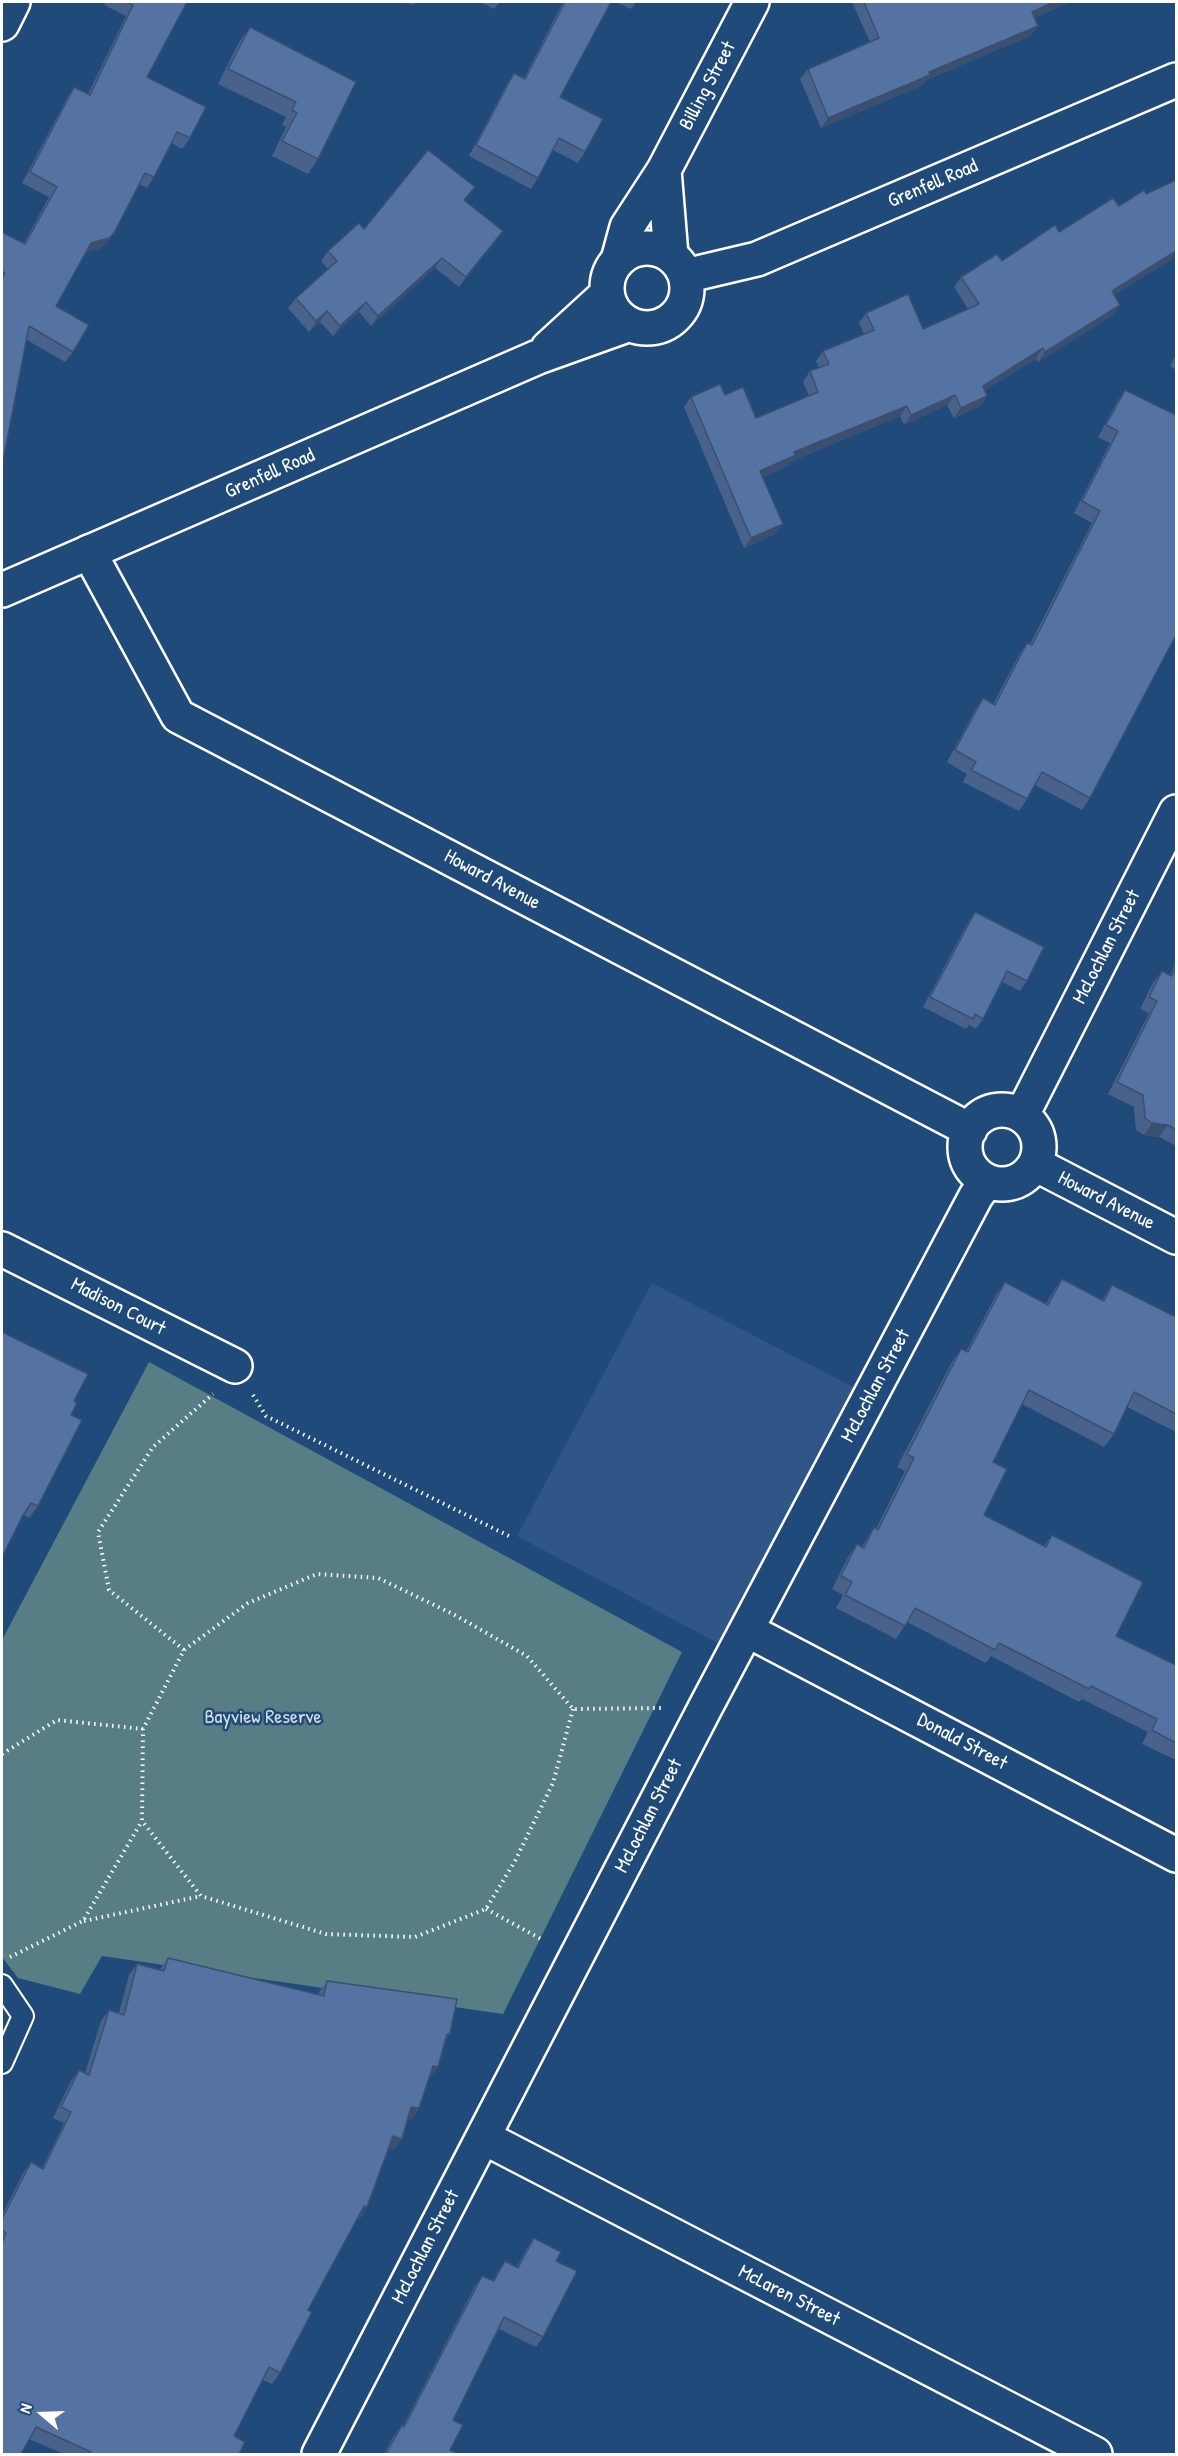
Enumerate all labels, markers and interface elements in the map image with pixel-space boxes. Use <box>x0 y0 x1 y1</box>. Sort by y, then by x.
street label: Billing Street <box>675 38 741 134</box>
street label: Grenfell Road <box>884 154 982 214</box>
street label: Grenfell Road <box>222 444 318 504</box>
street label: Howard Avenue <box>440 845 544 915</box>
street label: McLochlan Street <box>1068 886 1146 1008</box>
street label: Howard Avenue <box>1054 1166 1158 1236</box>
street label: Madison Court <box>67 1273 169 1341</box>
street label: McLochlan Street <box>836 1325 916 1447</box>
park label: Bayview Reserve <box>204 1706 322 1730</box>
street label: Donald Street <box>913 1708 1011 1776</box>
street label: McLochlan Street <box>610 1755 688 1877</box>
street label: McLochlan Street <box>387 2186 465 2308</box>
street label: McLaren Street <box>734 2260 844 2332</box>
north arrow <box>12 2384 72 2444</box>
text: N <box>13 2401 37 2416</box>

